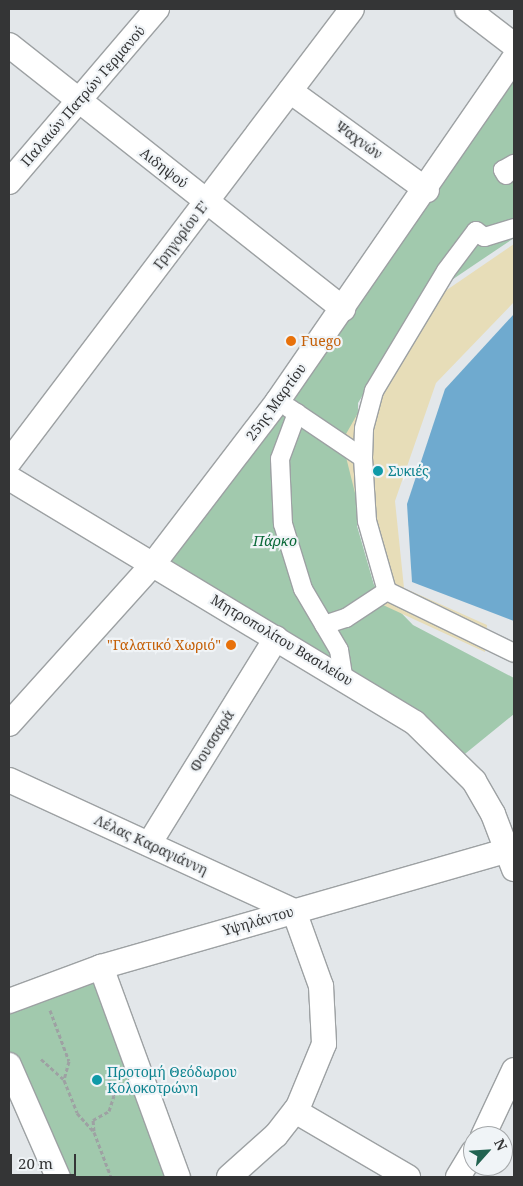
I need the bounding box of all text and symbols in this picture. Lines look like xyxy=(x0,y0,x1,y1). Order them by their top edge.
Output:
street label: Παλαιών Πατρών Γερμανού xyxy=(17,22,149,170)
street label: Ψαχνών xyxy=(332,117,386,163)
street label: Αιδηψού xyxy=(137,144,191,192)
street label: Γρηγορίου Ε' xyxy=(150,198,212,272)
place label: Fuego xyxy=(301,333,341,349)
marker: Fuego xyxy=(285,335,297,347)
street label: 25ης Μαρτίου xyxy=(242,360,310,444)
place label: Συκιές xyxy=(388,463,429,479)
marker: Συκιές xyxy=(372,465,384,477)
park label: Πάρκο xyxy=(253,533,297,549)
street label: Μητροπολίτου Βασιλείου xyxy=(208,591,356,689)
place label: "Γαλατικό Χωριό" xyxy=(107,637,221,653)
marker: "Γαλατικό Χωριό" xyxy=(225,639,237,651)
street label: Φουσσαρά xyxy=(186,707,238,775)
street label: Λέλας Καραγιάννη xyxy=(92,811,210,879)
street label: Υψηλάντου xyxy=(221,903,295,939)
place label: Προτομή Θεόδωρου Κολοκοτρώνη xyxy=(107,1064,237,1096)
marker: Προτομή Θεόδωρου Κολοκοτρώνη xyxy=(91,1074,103,1086)
north arrow xyxy=(463,1126,513,1176)
text: N xyxy=(490,1136,512,1154)
scale bar xyxy=(12,1144,79,1176)
text: 20 m xyxy=(18,1153,53,1173)

